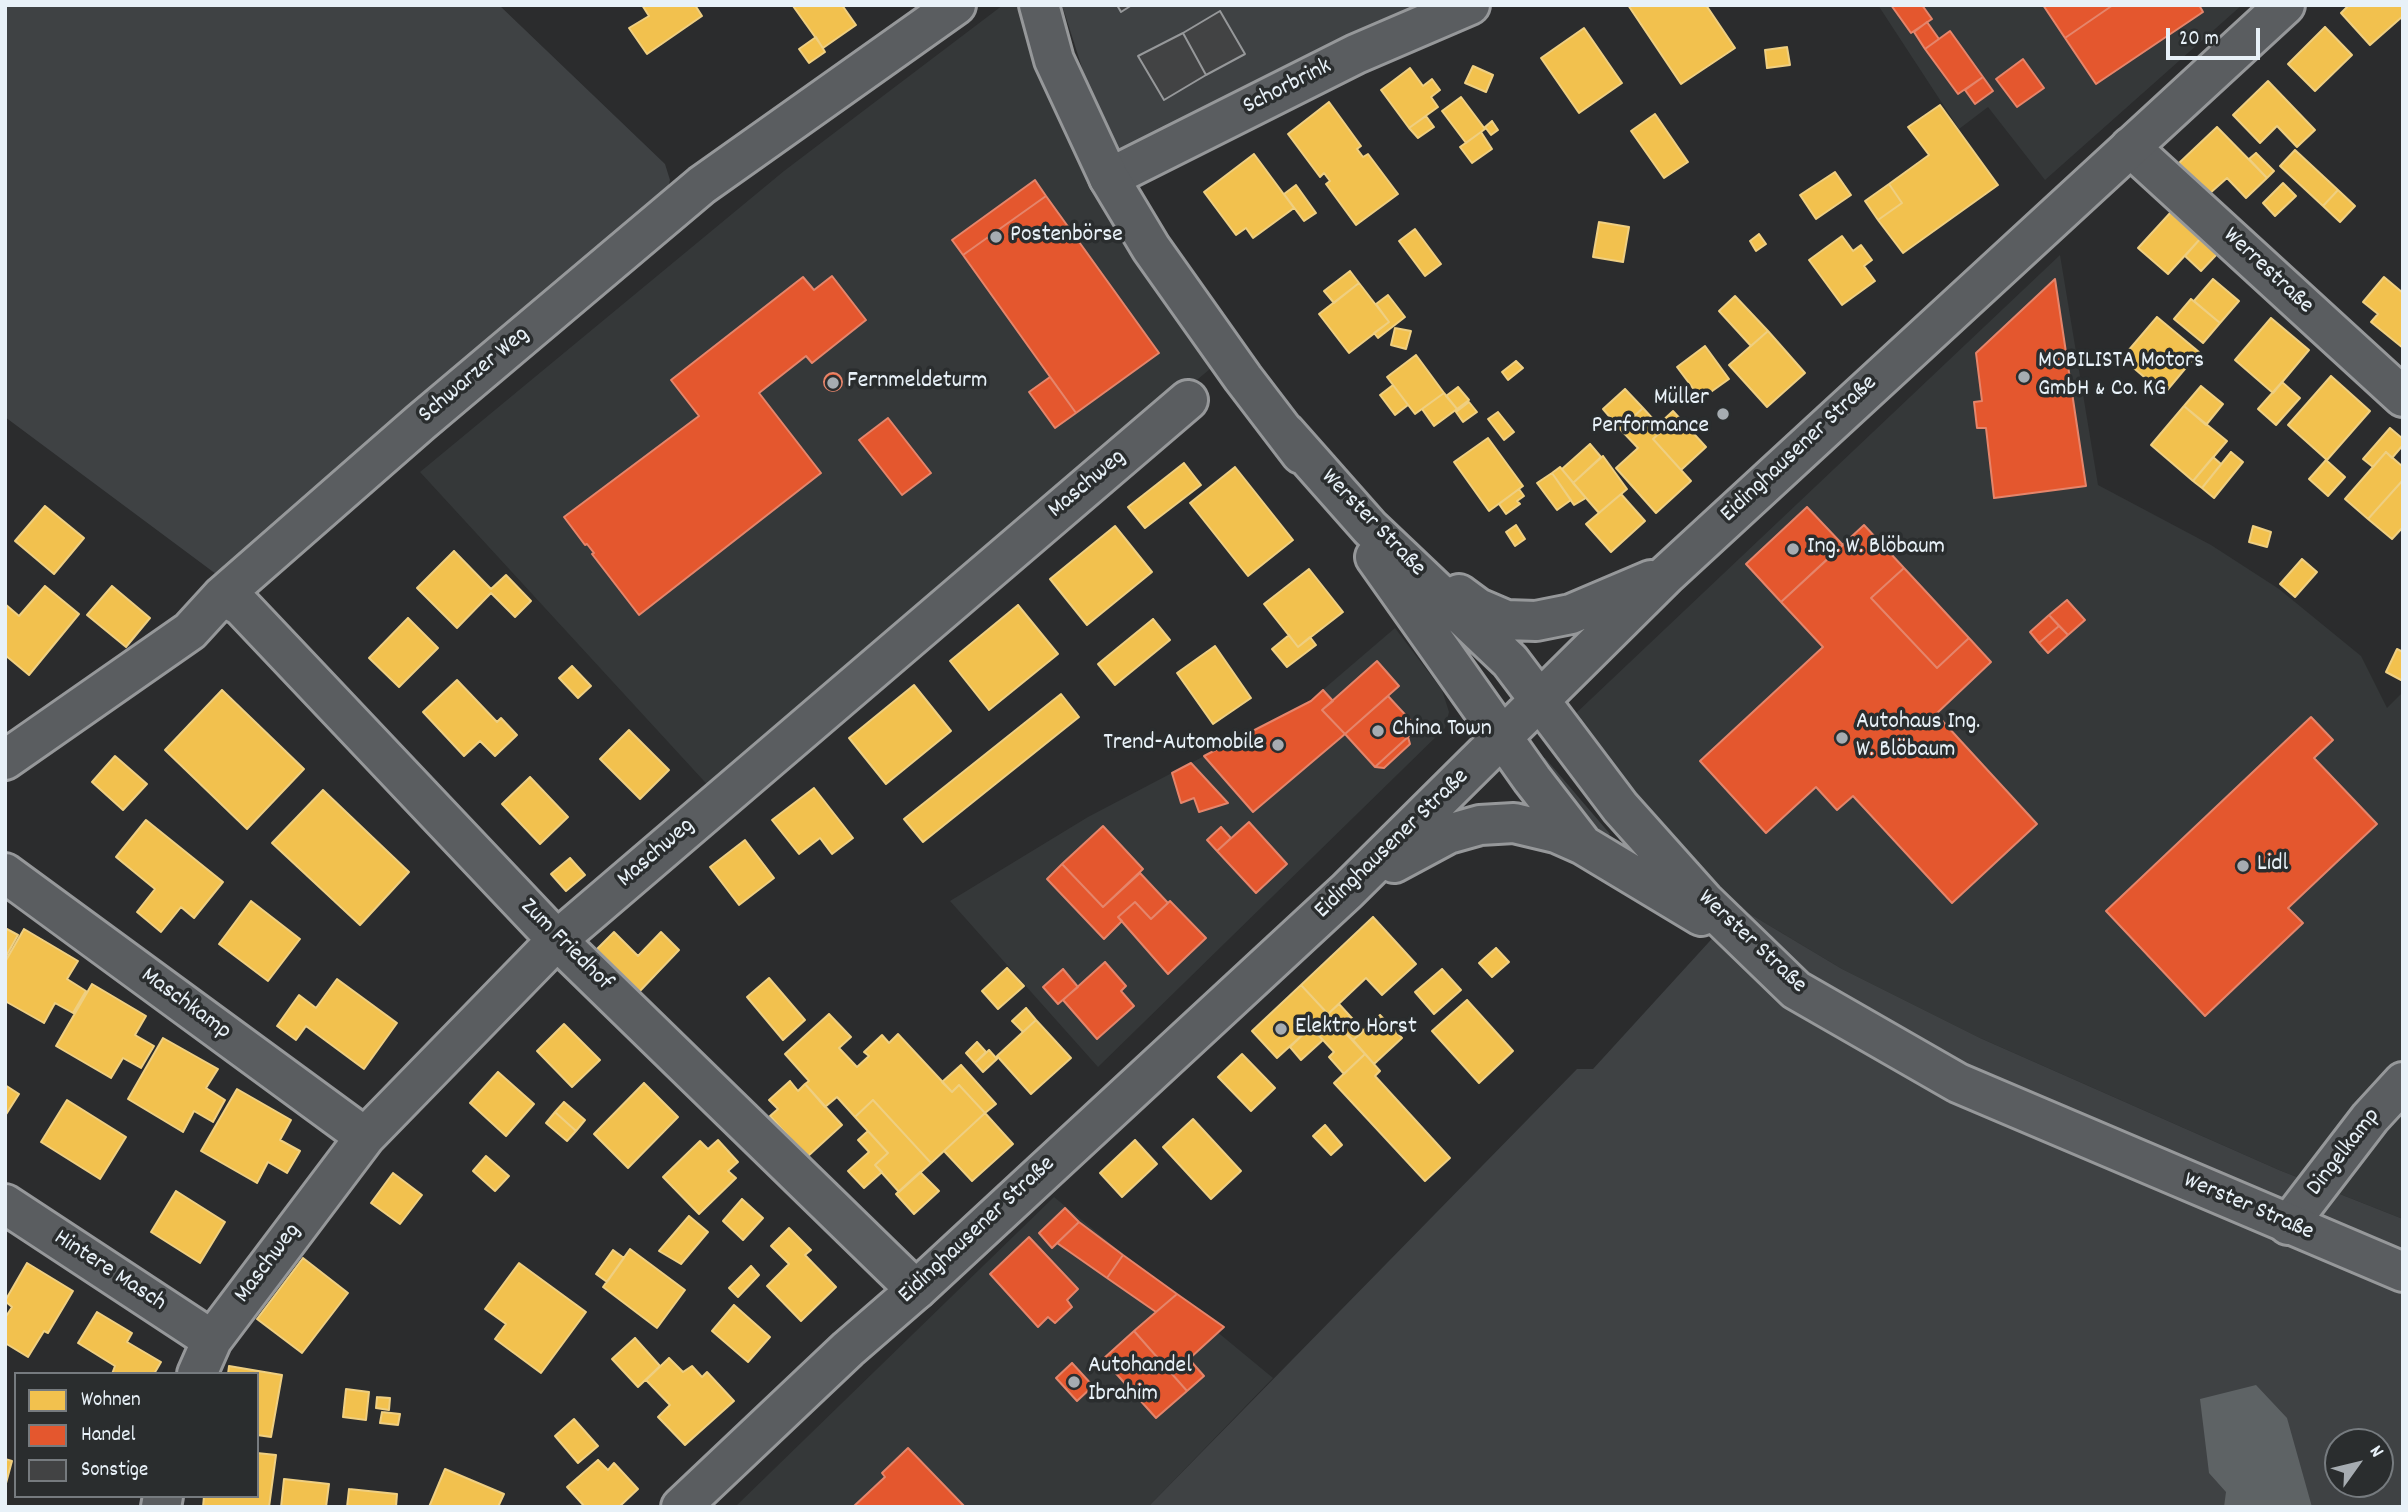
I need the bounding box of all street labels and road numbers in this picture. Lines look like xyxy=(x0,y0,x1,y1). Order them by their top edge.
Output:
street label: Schorbrink xyxy=(1239,54,1337,122)
street label: Werrestraße xyxy=(2216,223,2318,321)
street label: Schwarzer Weg xyxy=(414,321,536,431)
street label: Eidinghausener Straße xyxy=(1716,370,1884,530)
street label: Maschweg xyxy=(1043,444,1133,526)
street label: Werster Straße xyxy=(1313,464,1431,584)
street label: Eidinghausener Straße xyxy=(1310,764,1476,926)
street label: Maschweg xyxy=(613,813,701,895)
street label: Werster Straße xyxy=(1690,885,1812,1001)
street label: Zum Friedhof xyxy=(513,894,617,998)
street label: Maschkamp xyxy=(134,963,236,1047)
street label: Dingelkamp xyxy=(2302,1103,2388,1203)
street label: Eidinghausener Straße xyxy=(894,1151,1062,1311)
street label: Werster Straße xyxy=(2179,1168,2317,1248)
street label: Maschweg xyxy=(230,1218,308,1310)
street label: Hintere Masch xyxy=(47,1225,171,1319)

